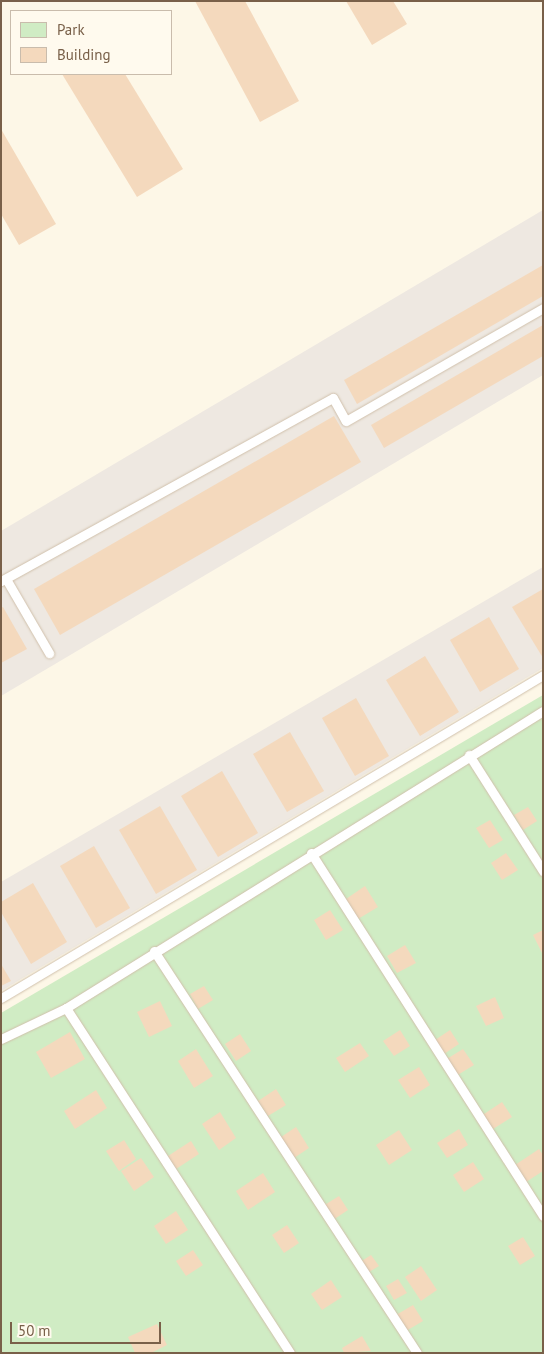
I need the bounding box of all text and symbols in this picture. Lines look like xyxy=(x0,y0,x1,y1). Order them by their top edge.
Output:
legend xyxy=(10,10,172,75)
text: Park xyxy=(57,20,85,39)
text: Building xyxy=(57,45,111,64)
scale bar xyxy=(12,1312,164,1344)
text: 50 m xyxy=(18,1321,51,1340)

